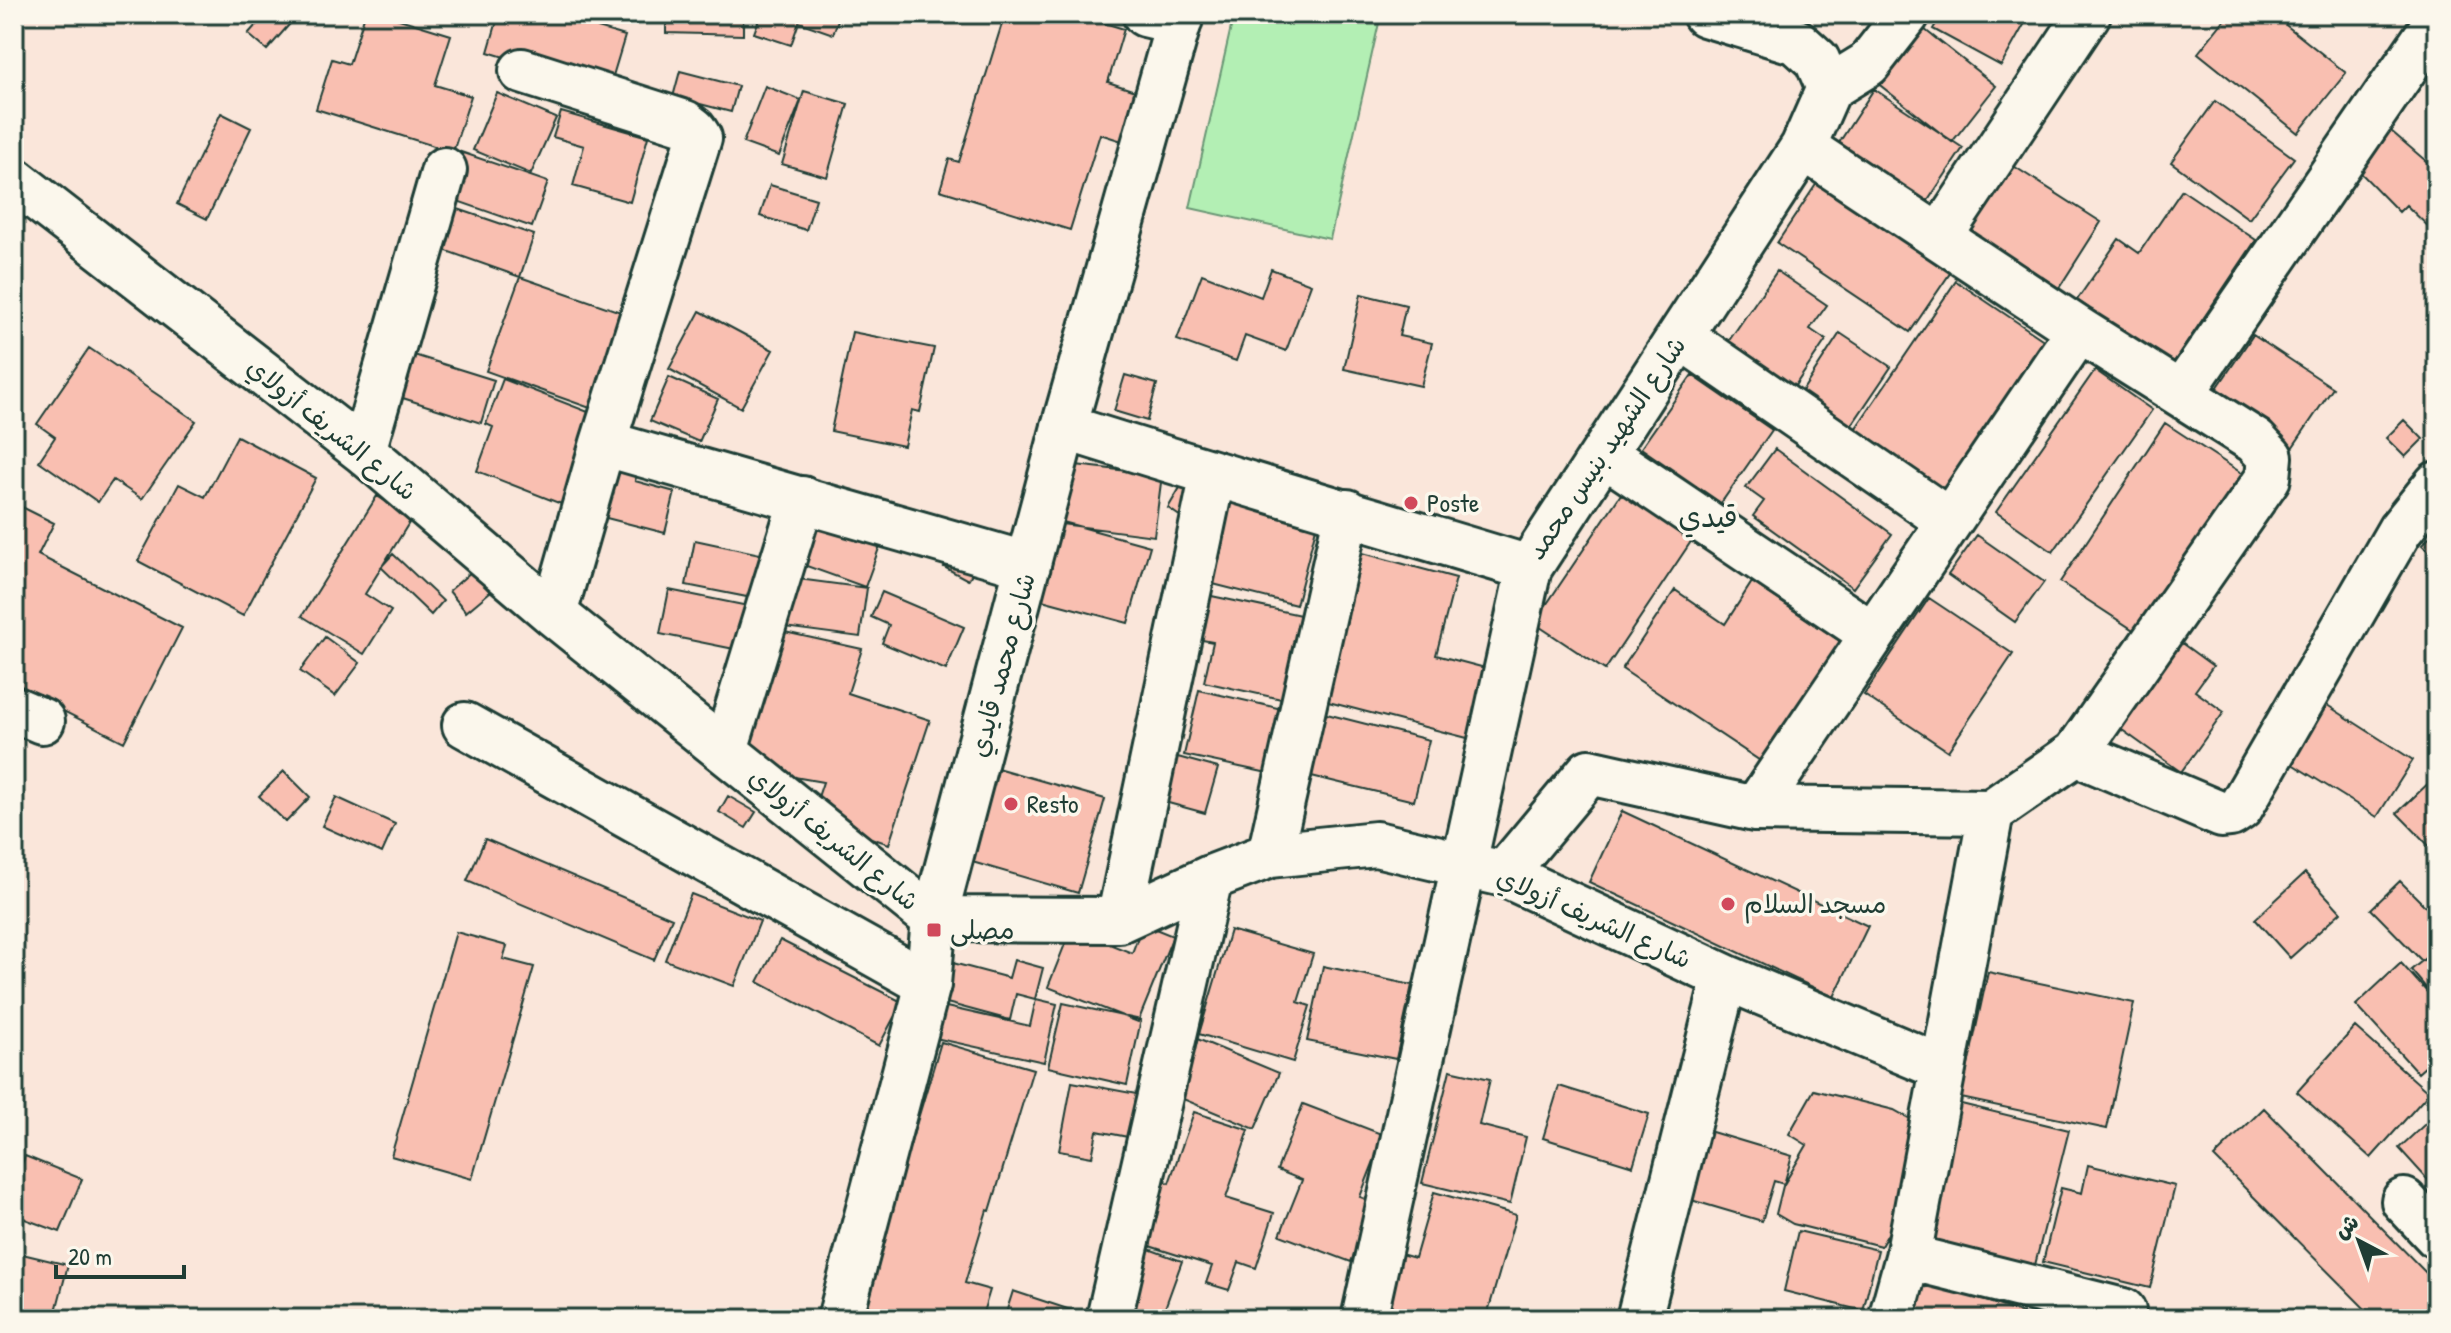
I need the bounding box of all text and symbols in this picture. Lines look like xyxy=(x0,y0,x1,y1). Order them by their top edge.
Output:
street label: شارع الشهيد بنيس محمد xyxy=(1518,329,1694,567)
street label: شارع الشريف أزولاي xyxy=(239,349,425,510)
place label: Poste xyxy=(1427,485,1479,520)
marker: Poste xyxy=(1402,494,1420,512)
district label: قيدي xyxy=(1678,496,1738,538)
street label: شارع محمد قايدي xyxy=(960,569,1045,761)
street label: شارع الشريف أزولاي xyxy=(741,759,927,920)
place label: Resto xyxy=(1027,786,1079,821)
marker: Resto xyxy=(1002,795,1020,813)
street label: شارع الشريف أزولاي xyxy=(1491,859,1697,978)
place label: مسجد السلام xyxy=(1744,886,1886,924)
marker: مسجد السلام xyxy=(1719,895,1737,913)
place label: مصلى xyxy=(950,912,1015,947)
marker: مصلى xyxy=(925,921,943,939)
north arrow xyxy=(2319,1201,2399,1281)
text: ش xyxy=(2327,1207,2365,1245)
scale bar xyxy=(56,1229,184,1279)
text: 20 m xyxy=(68,1240,112,1272)

